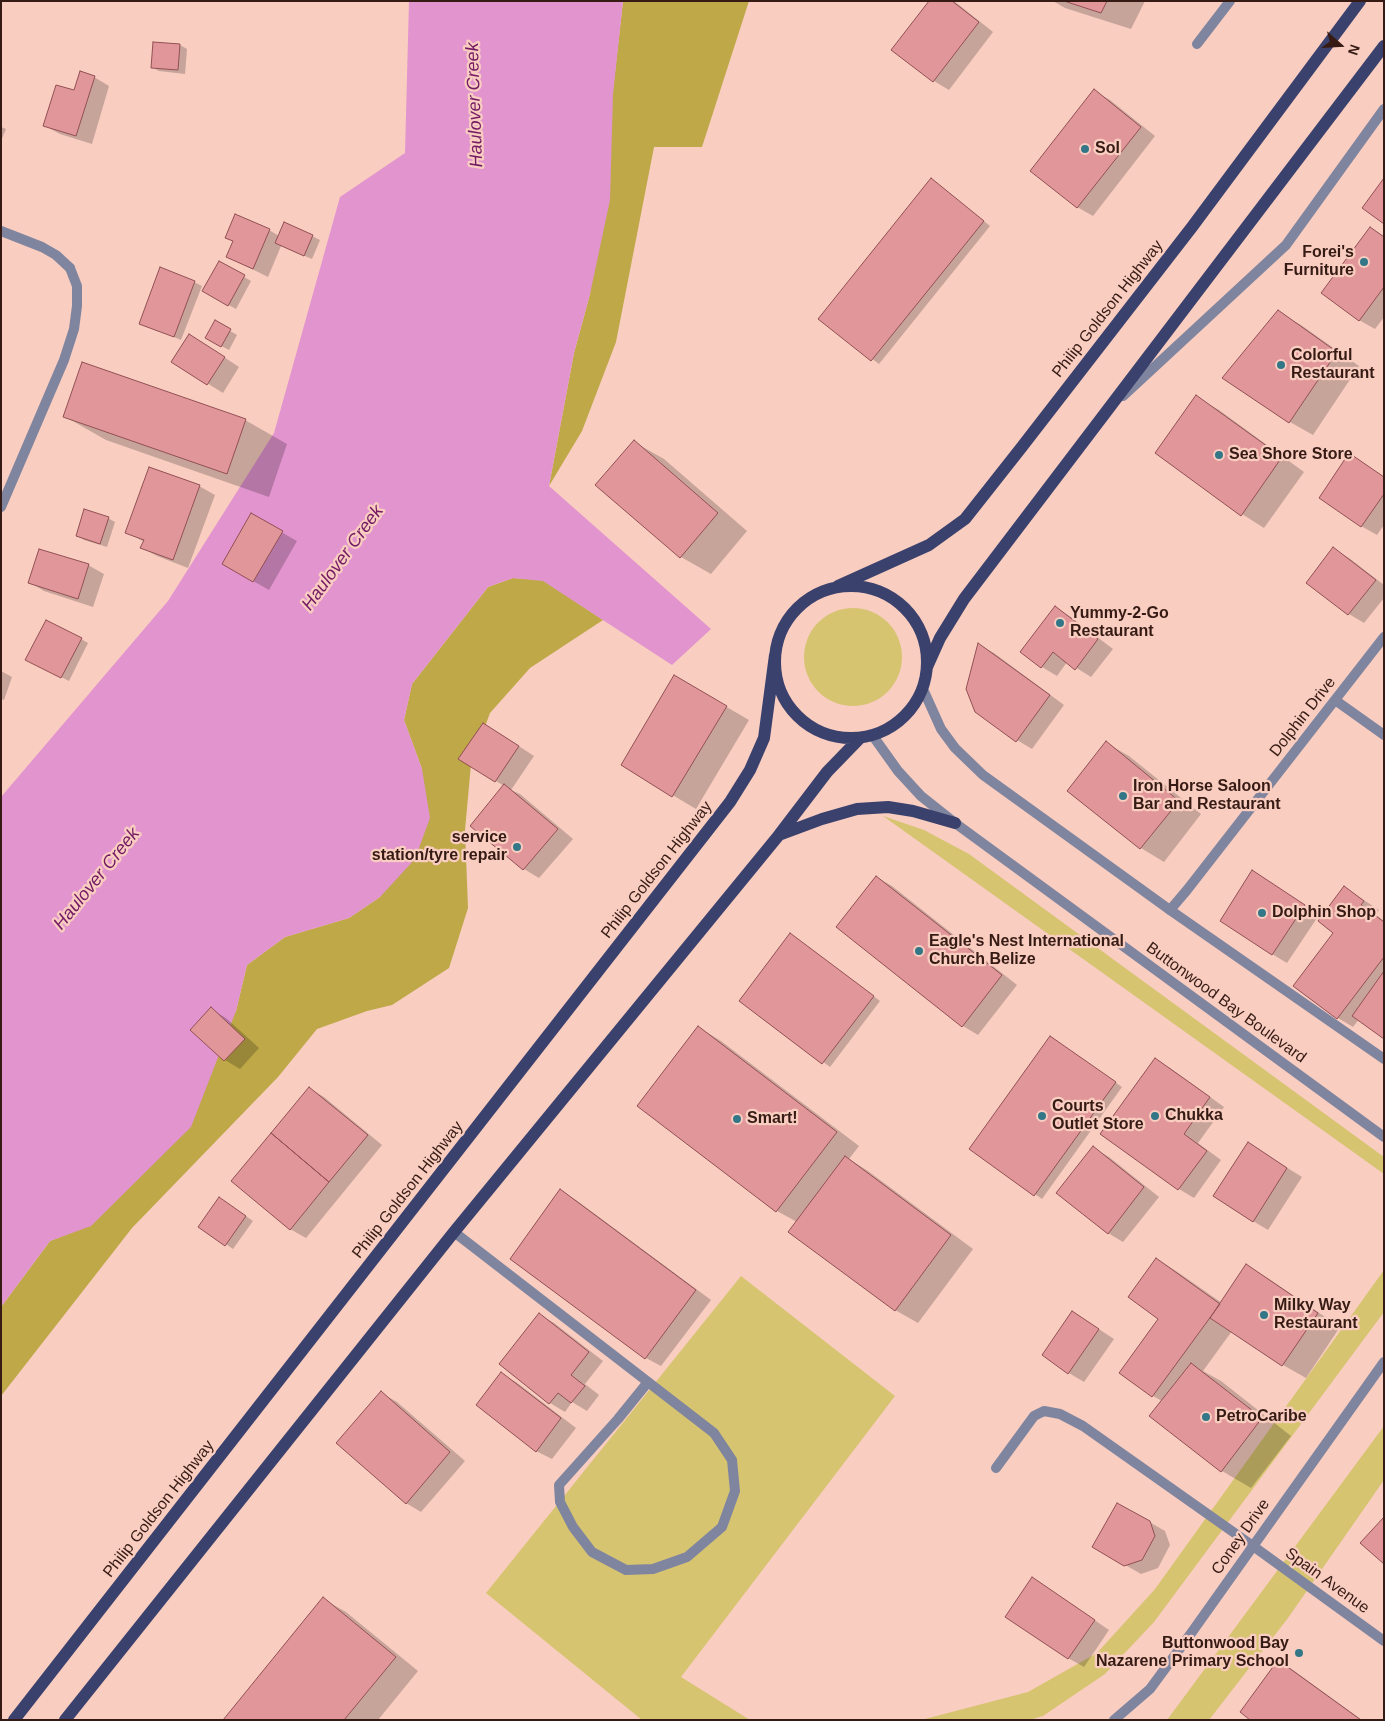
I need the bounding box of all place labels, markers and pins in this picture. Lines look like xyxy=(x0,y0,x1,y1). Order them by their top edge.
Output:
place label: Sol xyxy=(1095,139,1120,159)
marker: Sol xyxy=(1079,143,1091,155)
place label: Forei's Furniture xyxy=(1284,243,1354,281)
marker: Forei's Furniture xyxy=(1358,256,1370,268)
place label: Colorful Restaurant xyxy=(1291,346,1375,384)
marker: Colorful Restaurant xyxy=(1275,359,1287,371)
place label: Sea Shore Store xyxy=(1229,445,1353,465)
marker: Sea Shore Store xyxy=(1213,449,1225,461)
place label: Yummy-2-Go Restaurant xyxy=(1070,604,1169,642)
marker: Yummy-2-Go Restaurant xyxy=(1054,617,1066,629)
place label: Iron Horse Saloon Bar and Restaurant xyxy=(1133,777,1281,815)
marker: Iron Horse Saloon Bar and Restaurant xyxy=(1117,790,1129,802)
place label: service station/tyre repair xyxy=(372,828,507,866)
marker: service station/tyre repair xyxy=(511,841,523,853)
place label: Dolphin Shop xyxy=(1272,903,1376,923)
marker: Dolphin Shop xyxy=(1256,907,1268,919)
place label: Eagle's Nest International Church Belize xyxy=(929,932,1124,970)
marker: Eagle's Nest International Church Belize xyxy=(913,945,925,957)
place label: Courts Outlet Store xyxy=(1052,1097,1144,1135)
place label: Chukka xyxy=(1165,1106,1223,1126)
place label: Smart! xyxy=(747,1109,798,1129)
marker: Courts Outlet Store xyxy=(1036,1110,1048,1122)
marker: Chukka xyxy=(1149,1110,1161,1122)
marker: Smart! xyxy=(731,1113,743,1125)
place label: Milky Way Restaurant xyxy=(1274,1296,1358,1334)
marker: Milky Way Restaurant xyxy=(1258,1309,1270,1321)
place label: PetroCaribe xyxy=(1216,1407,1307,1427)
marker: PetroCaribe xyxy=(1200,1411,1212,1423)
place label: Buttonwood Bay Nazarene Primary School xyxy=(1096,1634,1289,1672)
marker: Buttonwood Bay Nazarene Primary School xyxy=(1293,1647,1305,1659)

